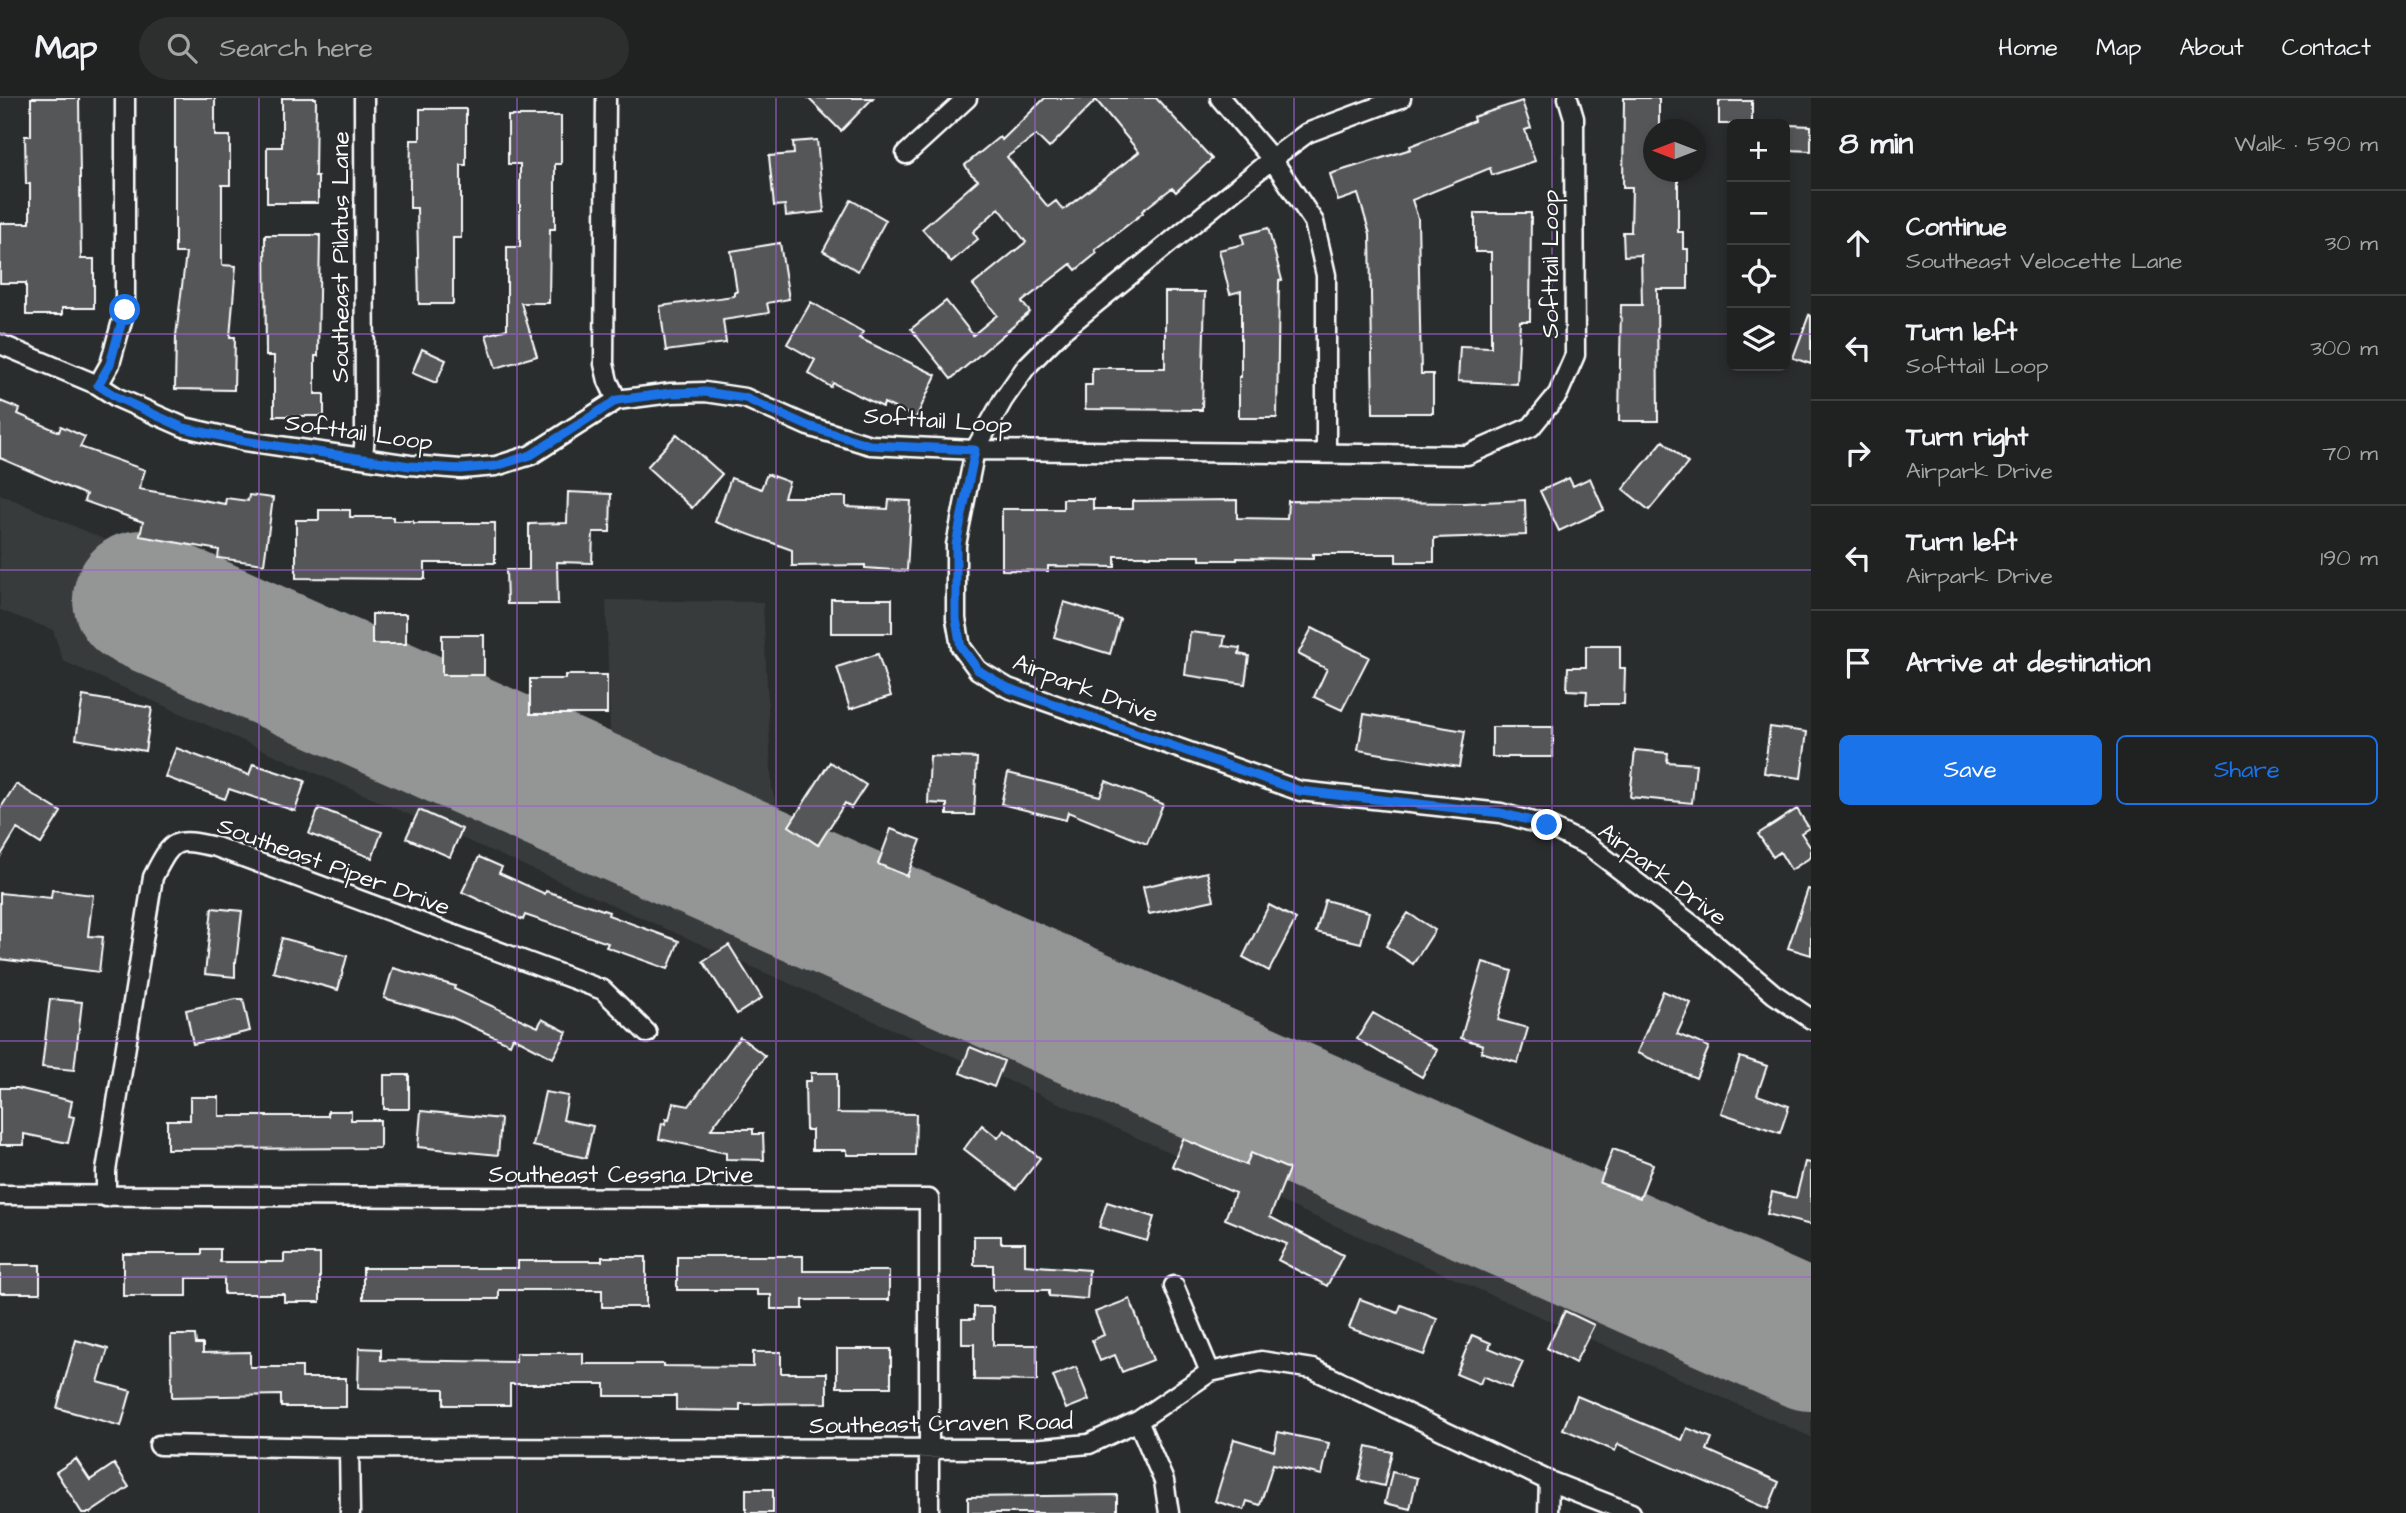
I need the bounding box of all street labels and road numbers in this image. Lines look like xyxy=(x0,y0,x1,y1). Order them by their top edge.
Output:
street label: Southeast Pilatus Lane xyxy=(324,131,358,383)
street label: Softtail Loop xyxy=(1534,190,1568,338)
street label: Softtail Loop xyxy=(863,399,1013,443)
street label: Softtail Loop xyxy=(283,406,435,460)
street label: Airpark Drive xyxy=(1008,646,1163,732)
street label: Southeast Piper Drive xyxy=(213,809,455,925)
street label: Airpark Drive xyxy=(1591,815,1734,935)
street label: Southeast Cessna Drive xyxy=(488,1158,754,1192)
street label: Southeast Craven Road xyxy=(809,1405,1073,1443)

